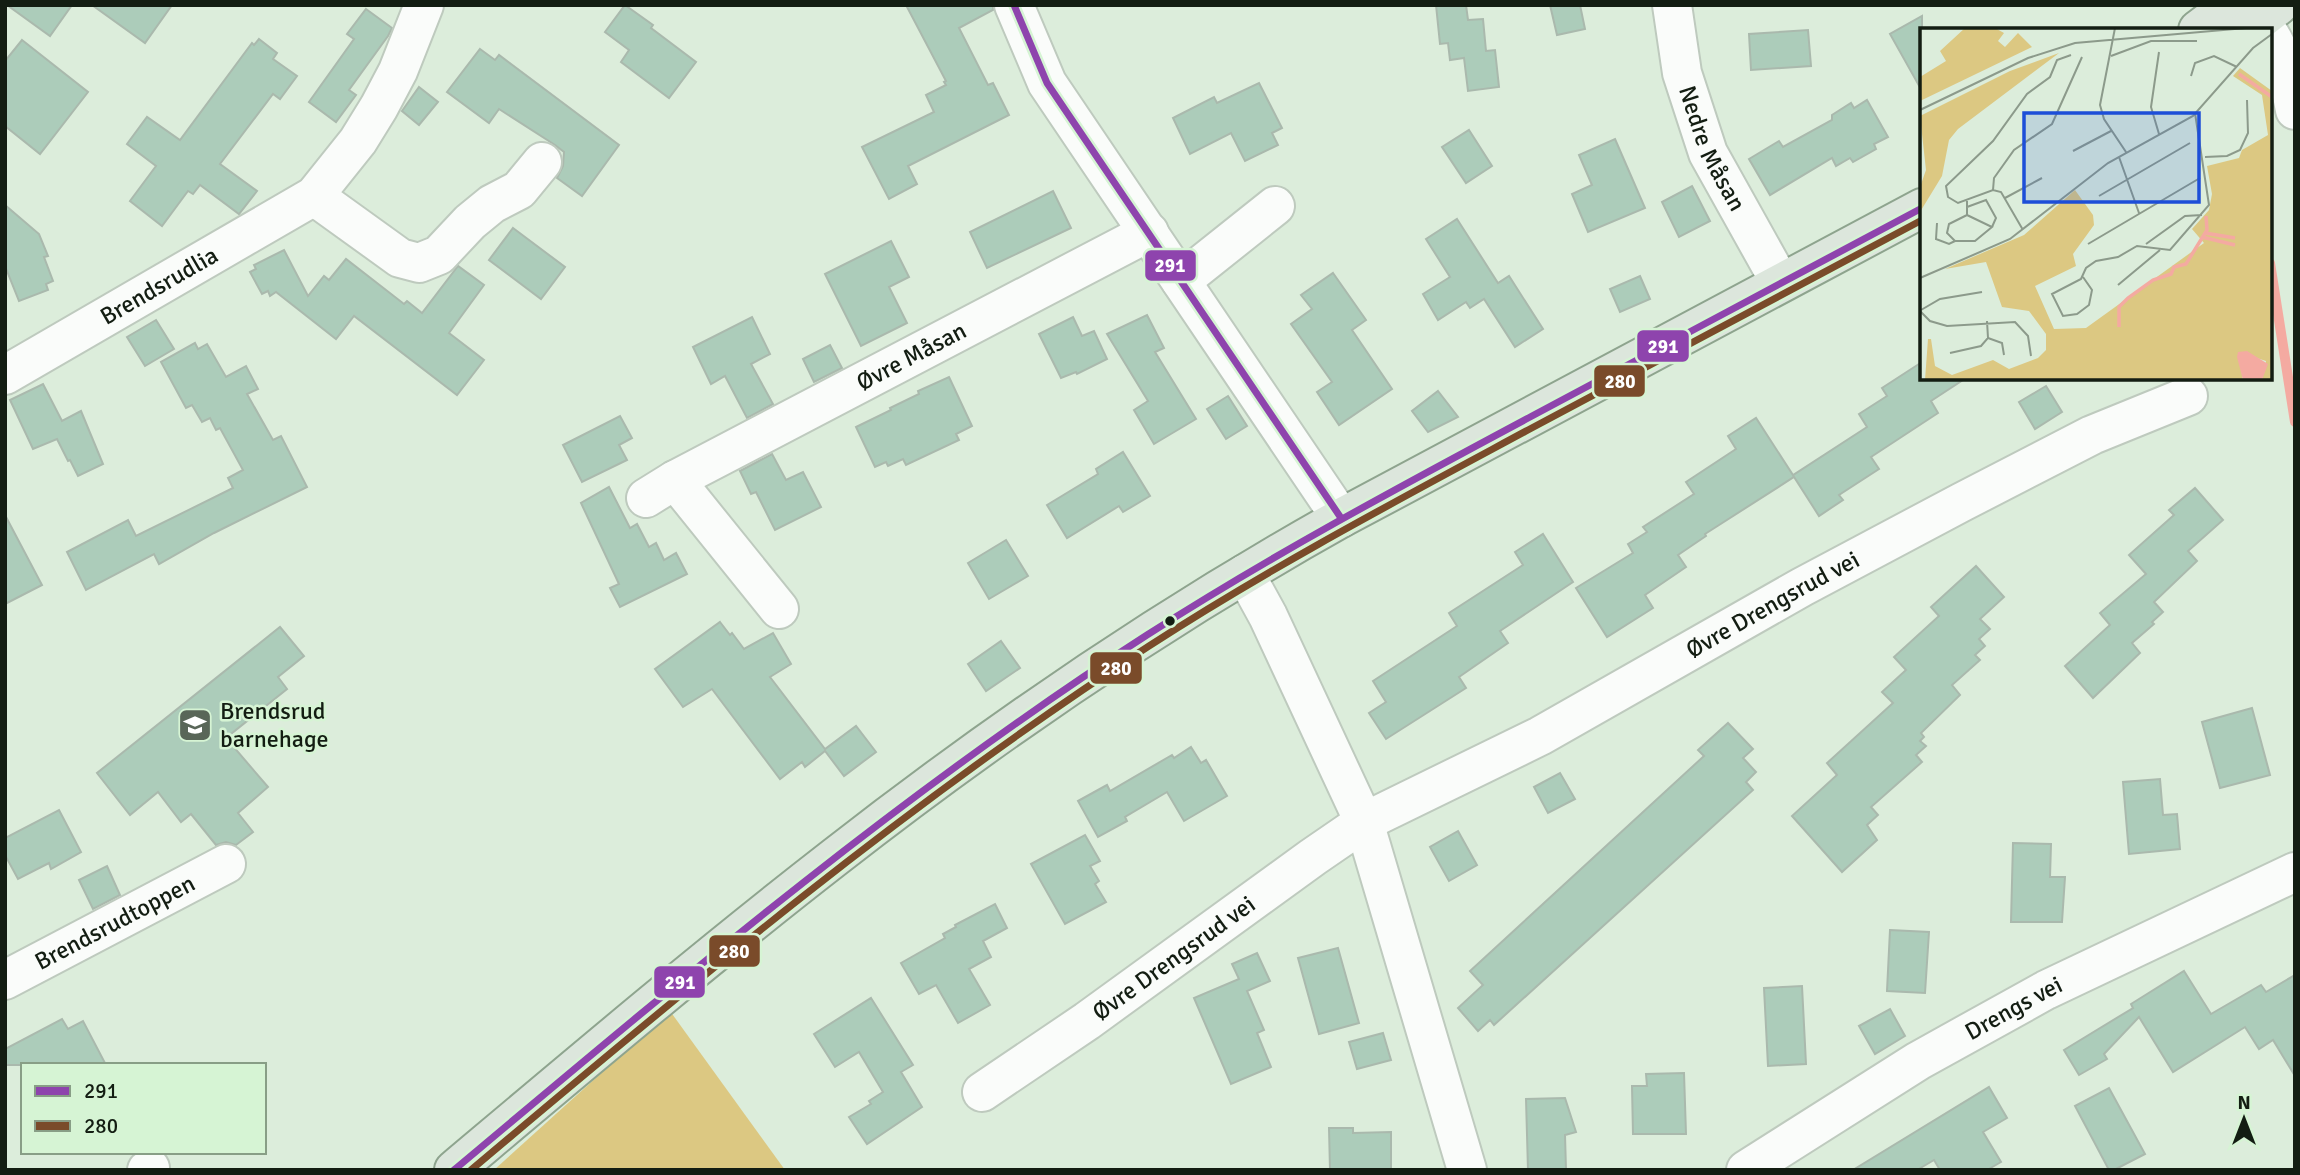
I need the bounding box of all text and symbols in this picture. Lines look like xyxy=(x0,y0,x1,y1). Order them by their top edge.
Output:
inset map xyxy=(1920,28,2272,380)
street label: Nedre Måsan xyxy=(1672,82,1752,216)
street label: Brendsrudlia xyxy=(95,240,223,332)
line badge: 291 xyxy=(1144,249,1197,282)
text: 291 xyxy=(1155,254,1185,278)
street label: Øvre Måsan xyxy=(851,315,971,397)
line badge: 291 xyxy=(1636,329,1690,363)
text: 291 xyxy=(1648,335,1678,359)
line badge: 280 xyxy=(1593,364,1646,398)
text: 280 xyxy=(1605,370,1635,394)
street label: Øvre Drengsrud vei xyxy=(1681,544,1864,665)
unlabelled marker xyxy=(1163,614,1177,628)
line badge: 280 xyxy=(1089,651,1143,685)
text: 280 xyxy=(1101,657,1131,681)
place label: Brendsrud barnehage xyxy=(220,696,329,754)
school or university icon: Brendsrud barnehage xyxy=(176,706,214,744)
street label: Brendsrudtoppen xyxy=(30,868,200,977)
street label: Øvre Drengsrud vei xyxy=(1087,889,1261,1027)
line badge: 280 xyxy=(708,934,761,968)
text: 280 xyxy=(719,940,749,964)
line badge: 291 xyxy=(653,965,706,999)
street label: Drengs vei xyxy=(1960,969,2067,1047)
text: 291 xyxy=(665,971,695,995)
legend xyxy=(21,1063,266,1154)
text: 291 xyxy=(84,1078,118,1104)
north arrow xyxy=(2209,1084,2279,1154)
text: N xyxy=(2237,1091,2251,1115)
text: 280 xyxy=(84,1113,118,1139)

